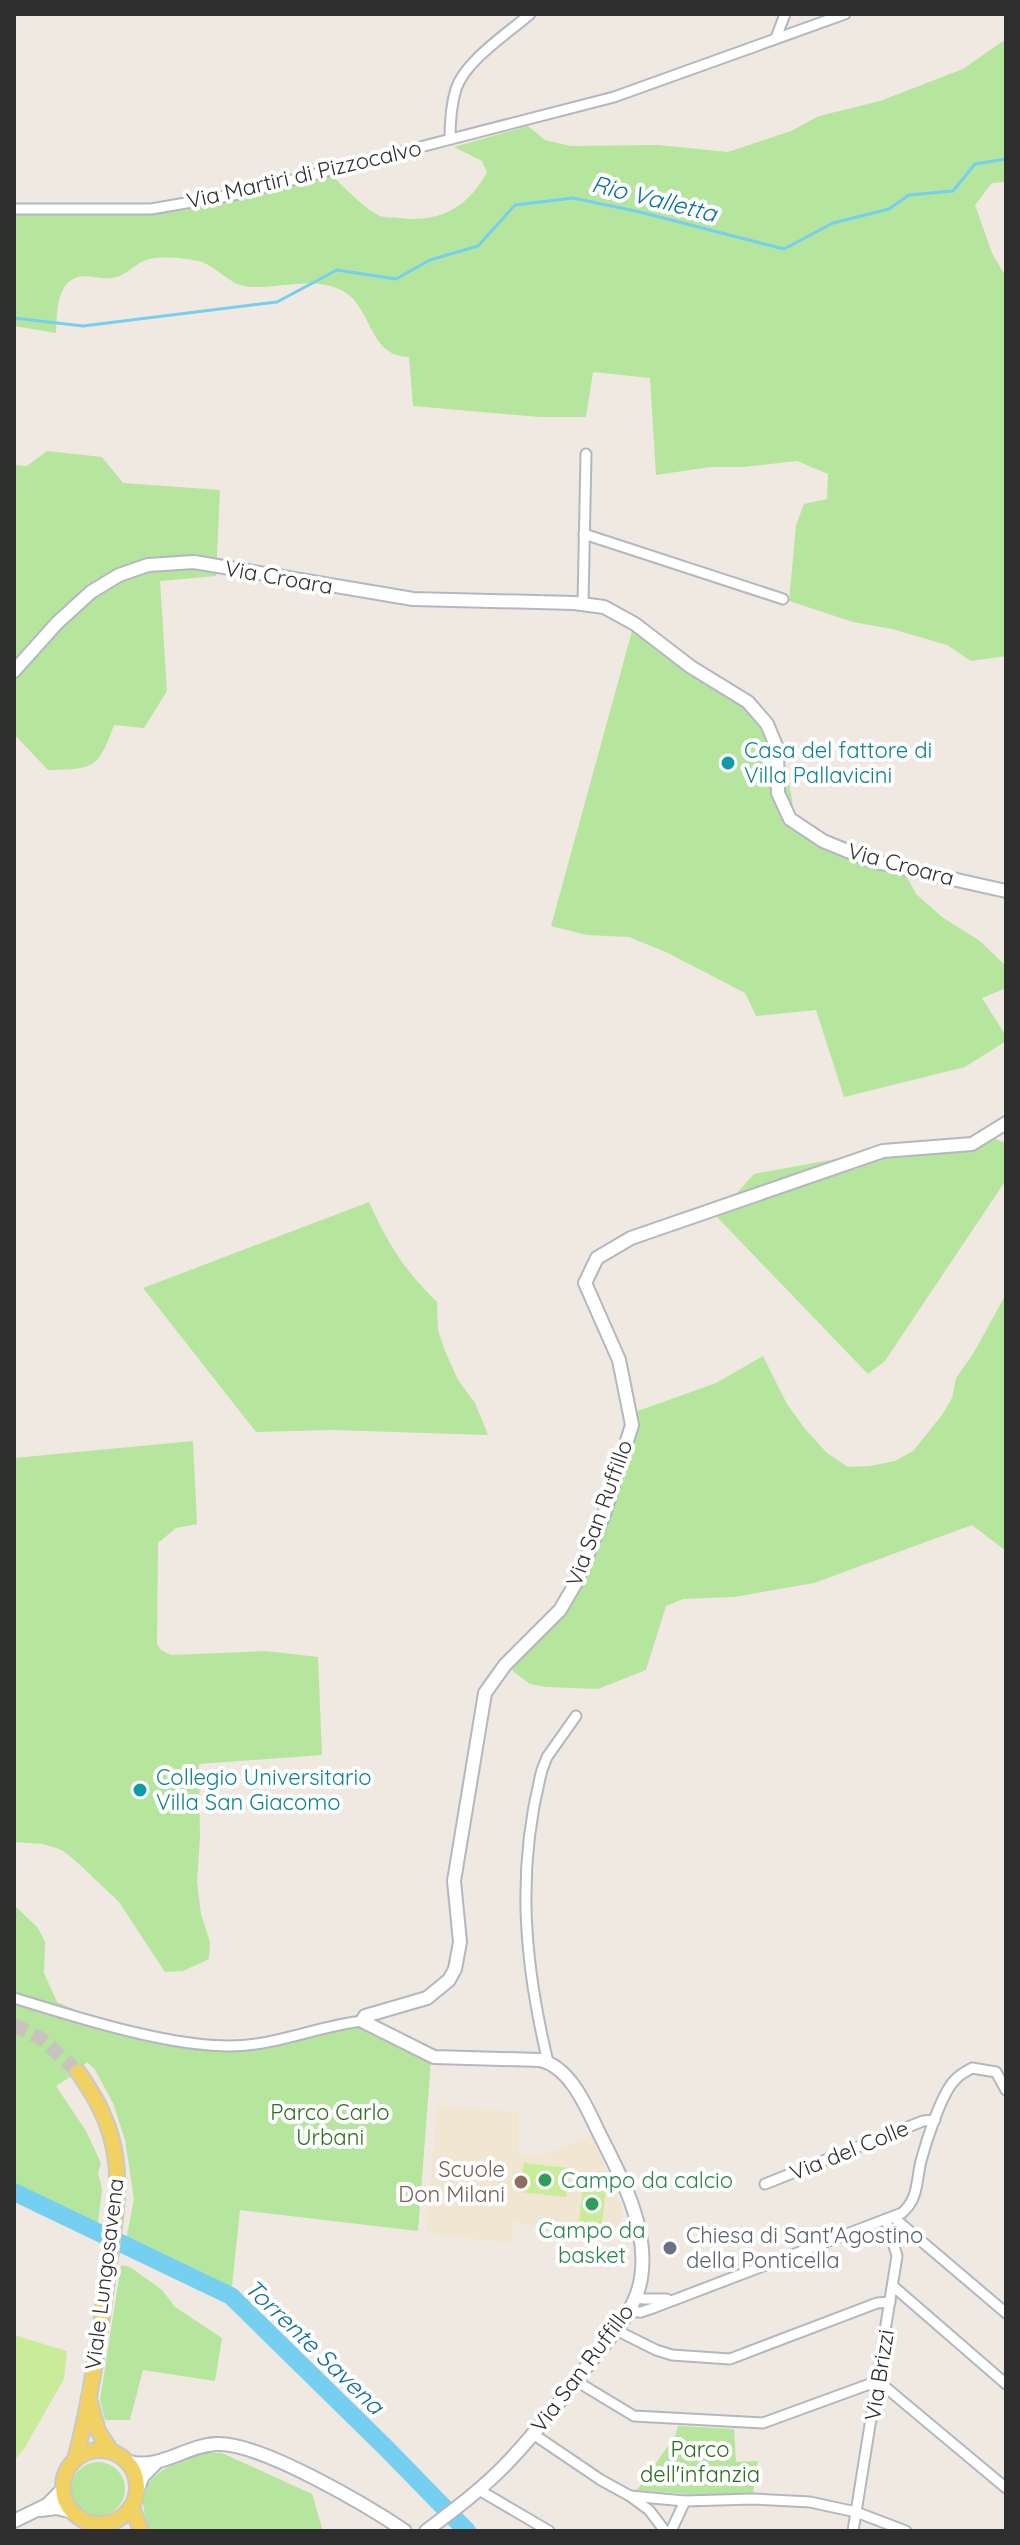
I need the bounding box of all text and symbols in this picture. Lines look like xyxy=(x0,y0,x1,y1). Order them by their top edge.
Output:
street label: Via Martiri di Pizzocalvo xyxy=(184,133,424,215)
water label: Rio Valletta xyxy=(589,168,721,228)
street label: Via Croara xyxy=(223,554,335,600)
place label: Casa del fattore di Villa Pallavicini xyxy=(744,736,932,789)
marker: Casa del fattore di Villa Pallavicini xyxy=(719,754,737,772)
street label: Via Croara xyxy=(845,836,957,892)
street label: Via San Ruffillo xyxy=(560,1436,638,1590)
place label: Collegio Universitario Villa San Giacomo xyxy=(156,1763,371,1816)
marker: Collegio Universitario Villa San Giacomo xyxy=(131,1781,149,1799)
park label: Parco Carlo Urbani xyxy=(270,2098,390,2151)
street label: Via del Colle xyxy=(786,2114,912,2186)
place label: Scuole Don Milani xyxy=(398,2155,505,2208)
place label: Campo da calcio xyxy=(561,2166,733,2194)
marker: Campo da calcio xyxy=(536,2171,554,2189)
marker: Scuole Don Milani xyxy=(512,2173,530,2191)
street label: Viale Lungosavena xyxy=(78,2176,130,2372)
marker: Campo da basket xyxy=(583,2195,601,2213)
place label: Campo da basket xyxy=(538,2216,646,2269)
place label: Chiesa di Sant'Agostino della Ponticella xyxy=(686,2221,923,2274)
marker: Chiesa di Sant'Agostino della Ponticella xyxy=(661,2239,679,2257)
water label: Torrente Savena xyxy=(239,2272,392,2421)
street label: Via San Ruffillo xyxy=(525,2298,639,2438)
street label: Via Brizzi xyxy=(858,2327,900,2423)
park label: Parco dell'infanzia xyxy=(640,2435,760,2488)

